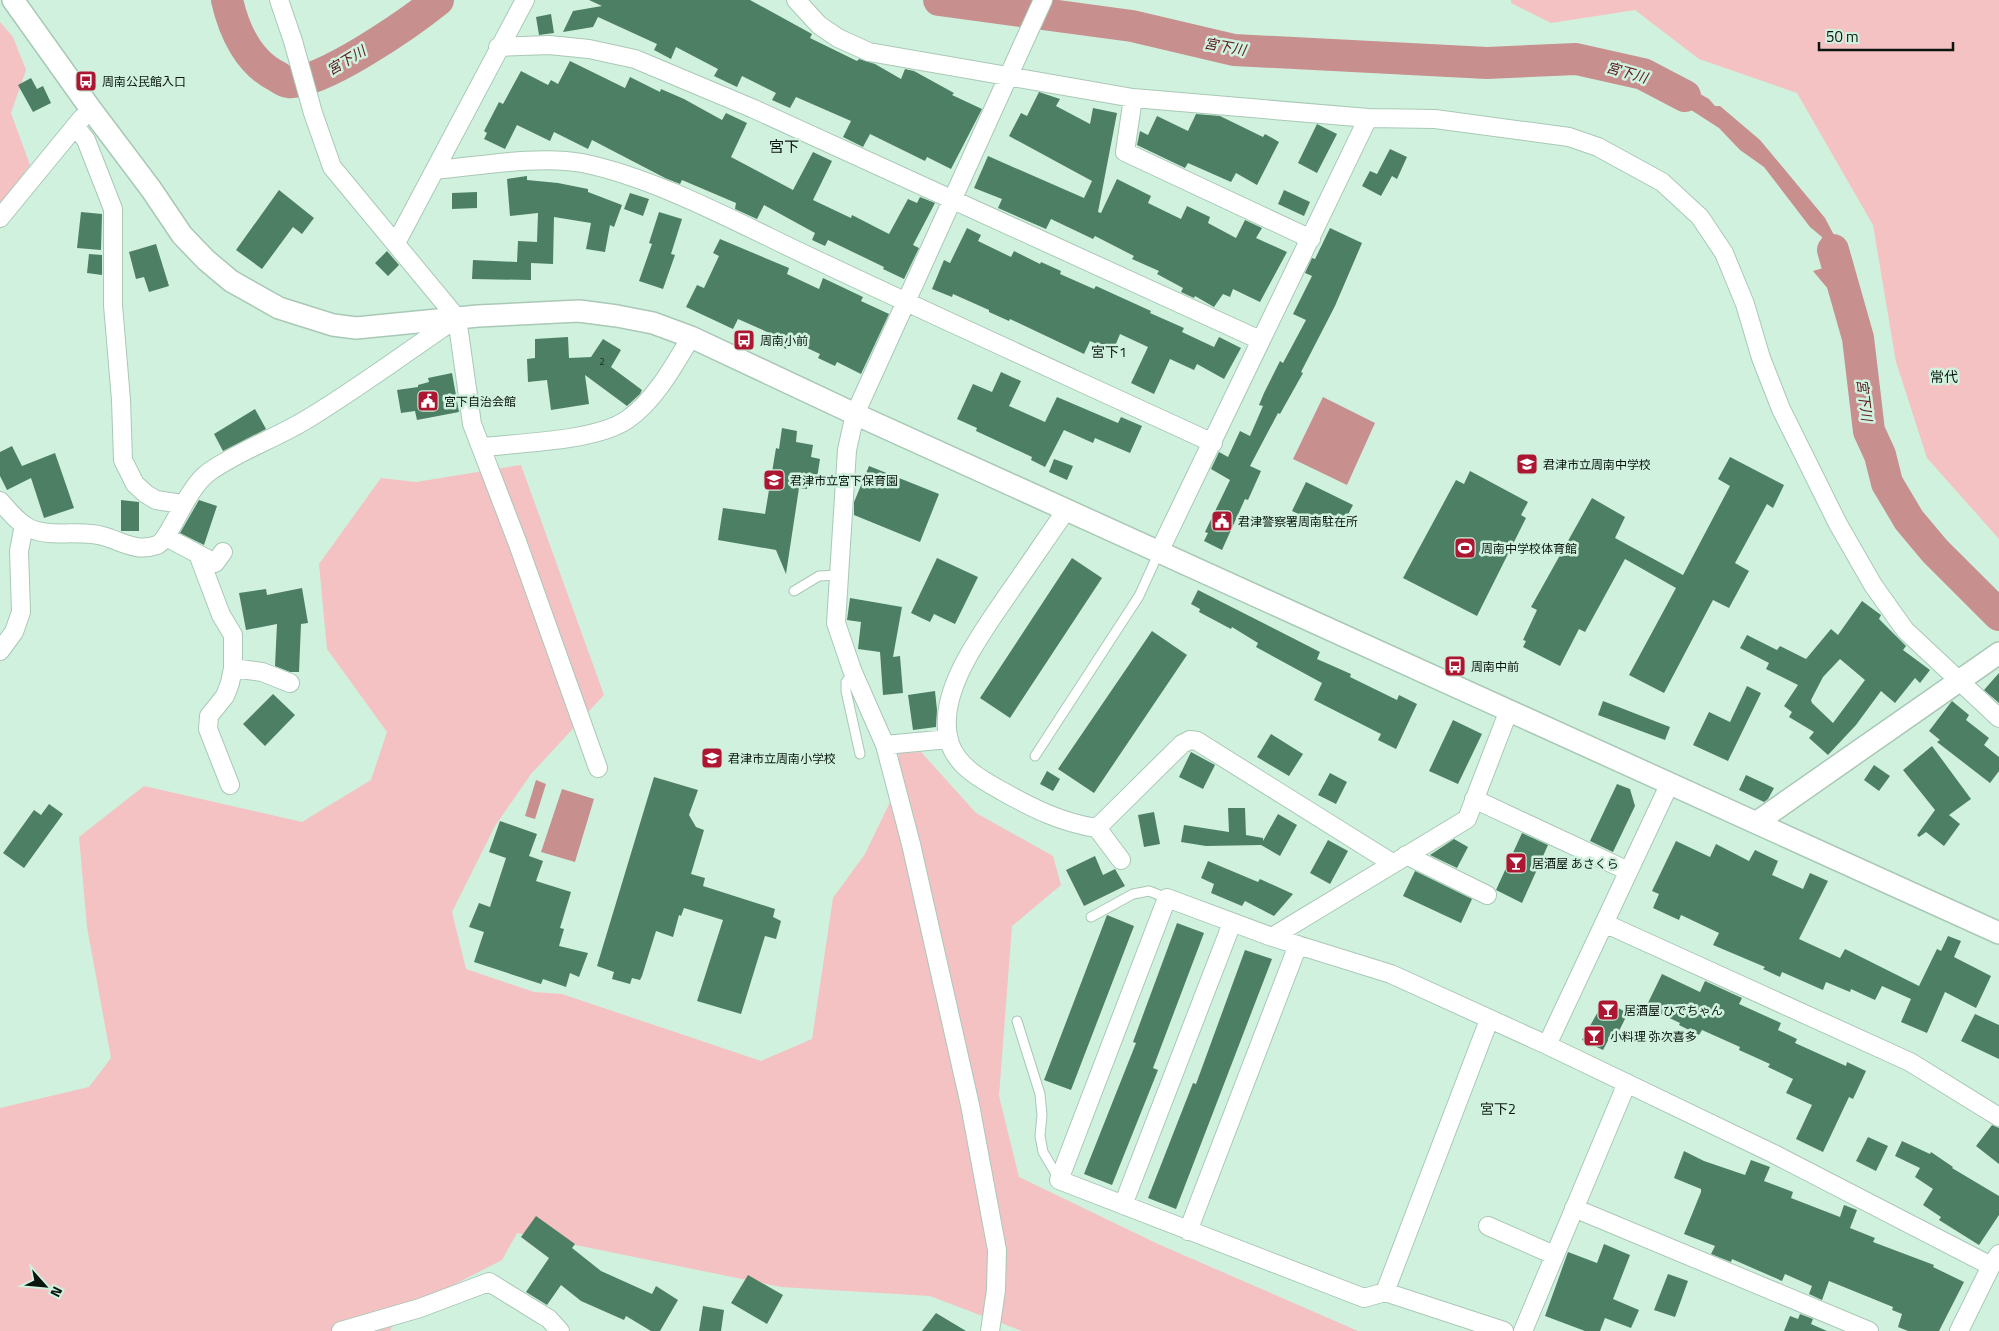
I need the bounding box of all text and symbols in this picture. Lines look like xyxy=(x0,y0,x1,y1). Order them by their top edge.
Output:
scale bar xyxy=(1819,20,1953,52)
text: 50 m xyxy=(1826,25,1859,48)
water label: 宮下川 xyxy=(1202,32,1249,60)
water label: 宮下川 xyxy=(323,39,371,80)
water label: 宮下川 xyxy=(1604,56,1652,88)
bus stop icon: 周南公民館入口 xyxy=(74,69,98,93)
place label: 周南公民館入口 xyxy=(102,72,186,91)
district label: 宮下 xyxy=(769,135,799,158)
bus stop icon: 周南小前 xyxy=(732,328,756,352)
place label: 周南小前 xyxy=(760,331,808,350)
district label: 宮下1 xyxy=(1091,341,1127,362)
house number: 2 xyxy=(599,354,605,369)
district label: 常代 xyxy=(1930,366,1958,387)
water label: 宮下川 xyxy=(1852,378,1878,424)
public building icon: 宮下自治会館 xyxy=(416,389,440,413)
place label: 宮下自治会館 xyxy=(444,392,516,411)
school or university icon: 君津市立周南中学校 xyxy=(1515,452,1539,476)
place label: 君津市立周南中学校 xyxy=(1543,455,1651,474)
school or university icon: 君津市立宮下保育園 xyxy=(762,468,786,492)
place label: 君津市立宮下保育園 xyxy=(790,471,898,490)
public building icon: 君津警察署周南駐在所 xyxy=(1210,509,1234,533)
place label: 君津警察署周南駐在所 xyxy=(1238,512,1358,531)
sports icon: 周南中学校体育館 xyxy=(1453,536,1477,560)
place label: 周南中学校体育館 xyxy=(1481,539,1577,558)
bus stop icon: 周南中前 xyxy=(1443,654,1467,678)
place label: 周南中前 xyxy=(1471,657,1519,676)
school or university icon: 君津市立周南小学校 xyxy=(700,746,724,770)
place label: 君津市立周南小学校 xyxy=(728,749,836,768)
bar icon: 居酒屋 あさくら xyxy=(1504,851,1528,875)
place label: 居酒屋 あさくら xyxy=(1532,854,1619,873)
bar icon: 居酒屋 ひでちゃん xyxy=(1596,998,1620,1022)
place label: 居酒屋 ひでちゃん xyxy=(1624,1001,1723,1020)
bar icon: 小料理 弥次喜多 xyxy=(1582,1024,1606,1048)
place label: 小料理 弥次喜多 xyxy=(1610,1027,1697,1046)
district label: 宮下2 xyxy=(1480,1098,1516,1119)
north arrow xyxy=(20,1261,70,1311)
text: N xyxy=(45,1283,69,1301)

